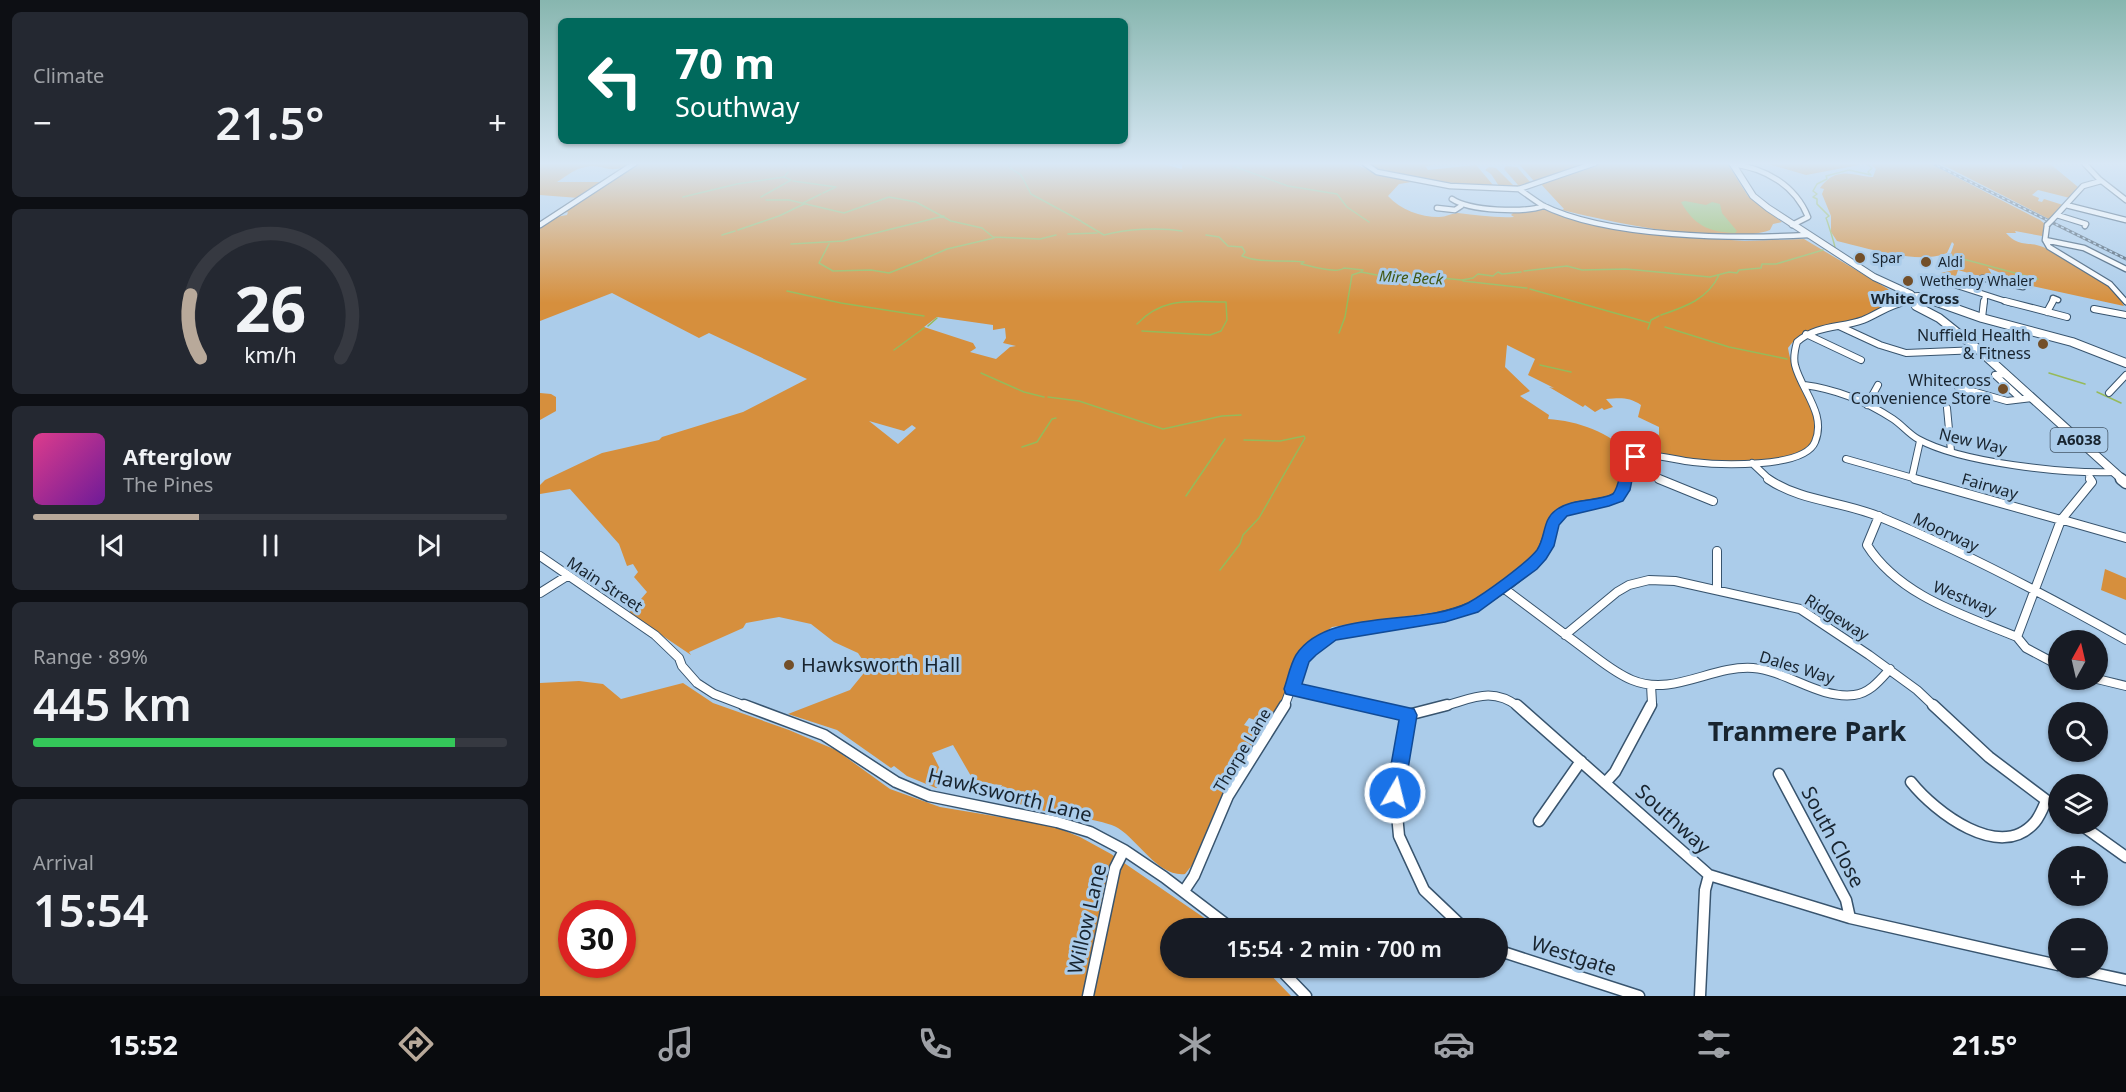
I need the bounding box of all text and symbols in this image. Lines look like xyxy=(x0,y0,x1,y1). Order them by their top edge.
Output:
text: 70 m xyxy=(675,34,775,91)
icon: left xyxy=(576,42,654,120)
text: Climate xyxy=(33,62,104,89)
text: Southway xyxy=(675,88,799,125)
text: 21.5° xyxy=(216,92,324,153)
text: − xyxy=(33,100,52,145)
text: + xyxy=(488,100,507,145)
place label: Spar xyxy=(1872,248,1902,267)
marker: Spar xyxy=(1853,251,1867,265)
place label: Aldi xyxy=(1938,252,1963,271)
marker: Aldi xyxy=(1919,255,1933,269)
text: 26 xyxy=(234,265,306,350)
water label: Mire Beck xyxy=(1378,265,1444,289)
place label: Wetherby Whaler xyxy=(1920,271,2034,290)
marker: Wetherby Whaler xyxy=(1901,274,1915,288)
district label: White Cross xyxy=(1871,288,1959,308)
place label: Nuffield Health & Fitness xyxy=(1917,324,2031,364)
marker: Nuffield Health & Fitness xyxy=(2036,337,2050,351)
text: km/h xyxy=(244,341,296,370)
place label: Whitecross Convenience Store xyxy=(1851,369,1991,409)
marker: Whitecross Convenience Store xyxy=(1996,382,2010,396)
street label: New Way xyxy=(1937,422,2010,460)
road number: A6038 xyxy=(2050,428,2108,452)
pin xyxy=(1610,431,1661,482)
icon: arrive xyxy=(1619,440,1652,473)
text: Afterglow xyxy=(123,441,232,471)
street label: Fairway xyxy=(1959,467,2022,505)
text: The Pines xyxy=(123,471,213,498)
street label: Moorway xyxy=(1910,507,1983,557)
icon: previous xyxy=(96,529,129,562)
icon: pause xyxy=(254,529,287,562)
icon: next xyxy=(412,529,445,562)
street label: Main Street xyxy=(563,551,647,617)
street label: Westway xyxy=(1930,575,2001,621)
street label: Ridgeway xyxy=(1801,589,1874,646)
north arrow xyxy=(2048,630,2108,690)
map controls xyxy=(2048,630,2108,978)
text: Range · 89% xyxy=(33,643,148,670)
street label: Dales Way xyxy=(1757,645,1838,689)
place label: Hawksworth Hall xyxy=(801,651,960,678)
marker: Hawksworth Hall xyxy=(782,658,796,672)
text: 445 km xyxy=(33,673,192,734)
button: search xyxy=(2048,702,2108,762)
street label: Thorpe Lane xyxy=(1208,704,1276,796)
district label: Tranmere Park xyxy=(1708,712,1906,749)
street label: Hawksworth Lane xyxy=(925,761,1095,828)
position arrow xyxy=(1363,761,1427,825)
button: layers xyxy=(2048,774,2108,834)
street label: Southway xyxy=(1630,778,1717,860)
street label: South Close xyxy=(1795,781,1871,892)
button: + xyxy=(2048,846,2108,906)
text: Arrival xyxy=(33,849,94,876)
street label: Willow Lane xyxy=(1061,861,1112,977)
text: 15:54 xyxy=(33,879,148,940)
speed limit sign: 30 xyxy=(558,900,636,978)
button: − xyxy=(2048,918,2108,978)
street label: Westgate xyxy=(1528,929,1620,982)
text: 15:54 · 2 min · 700 m xyxy=(1226,933,1442,963)
icon: directions xyxy=(395,1023,437,1065)
icon: music xyxy=(655,1023,697,1065)
icon: phone xyxy=(914,1023,956,1065)
icon: climate xyxy=(1174,1023,1216,1065)
icon: car xyxy=(1433,1023,1475,1065)
icon: filters xyxy=(1693,1023,1735,1065)
text: 15:52 xyxy=(109,1026,178,1063)
text: 21.5° xyxy=(1952,1026,2017,1063)

